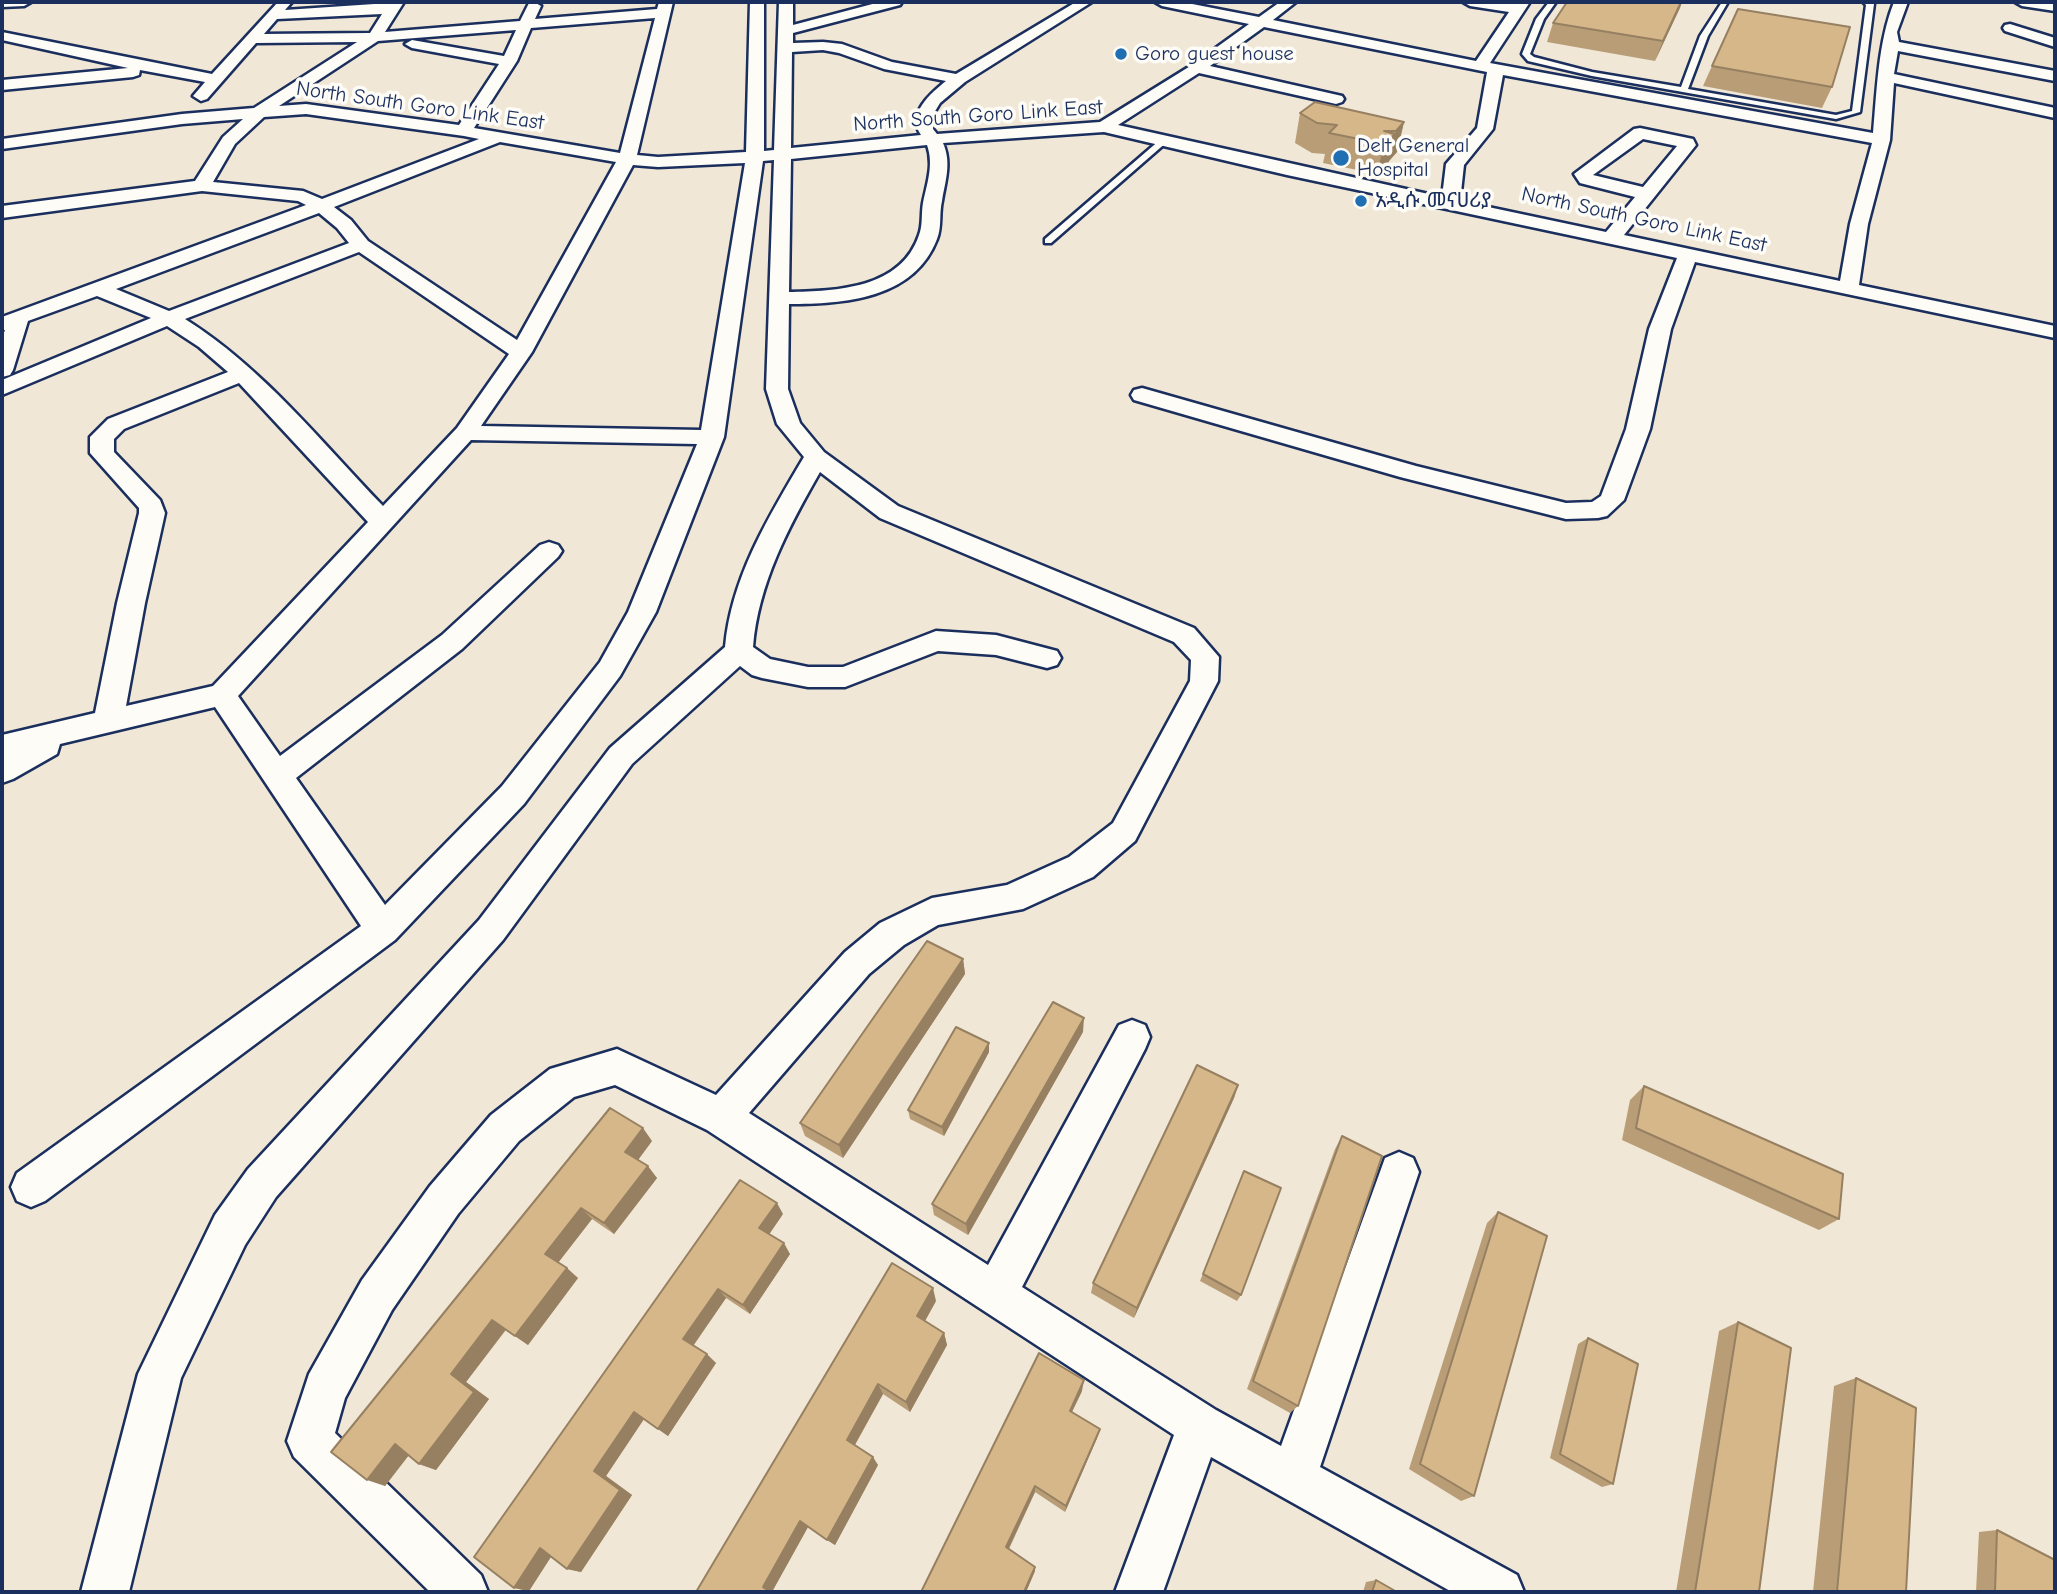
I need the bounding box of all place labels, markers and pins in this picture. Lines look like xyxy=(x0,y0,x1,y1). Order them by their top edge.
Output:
place label: Goro guest house xyxy=(1135,41,1294,67)
marker: Goro guest house xyxy=(1113,46,1129,62)
place label: Delt General Hospital xyxy=(1357,133,1469,183)
marker: Delt General Hospital xyxy=(1331,148,1351,168)
place label: አዲሱ መናሀሪያ xyxy=(1375,188,1491,214)
marker: አዲሱ መናሀሪያ xyxy=(1353,193,1369,209)

